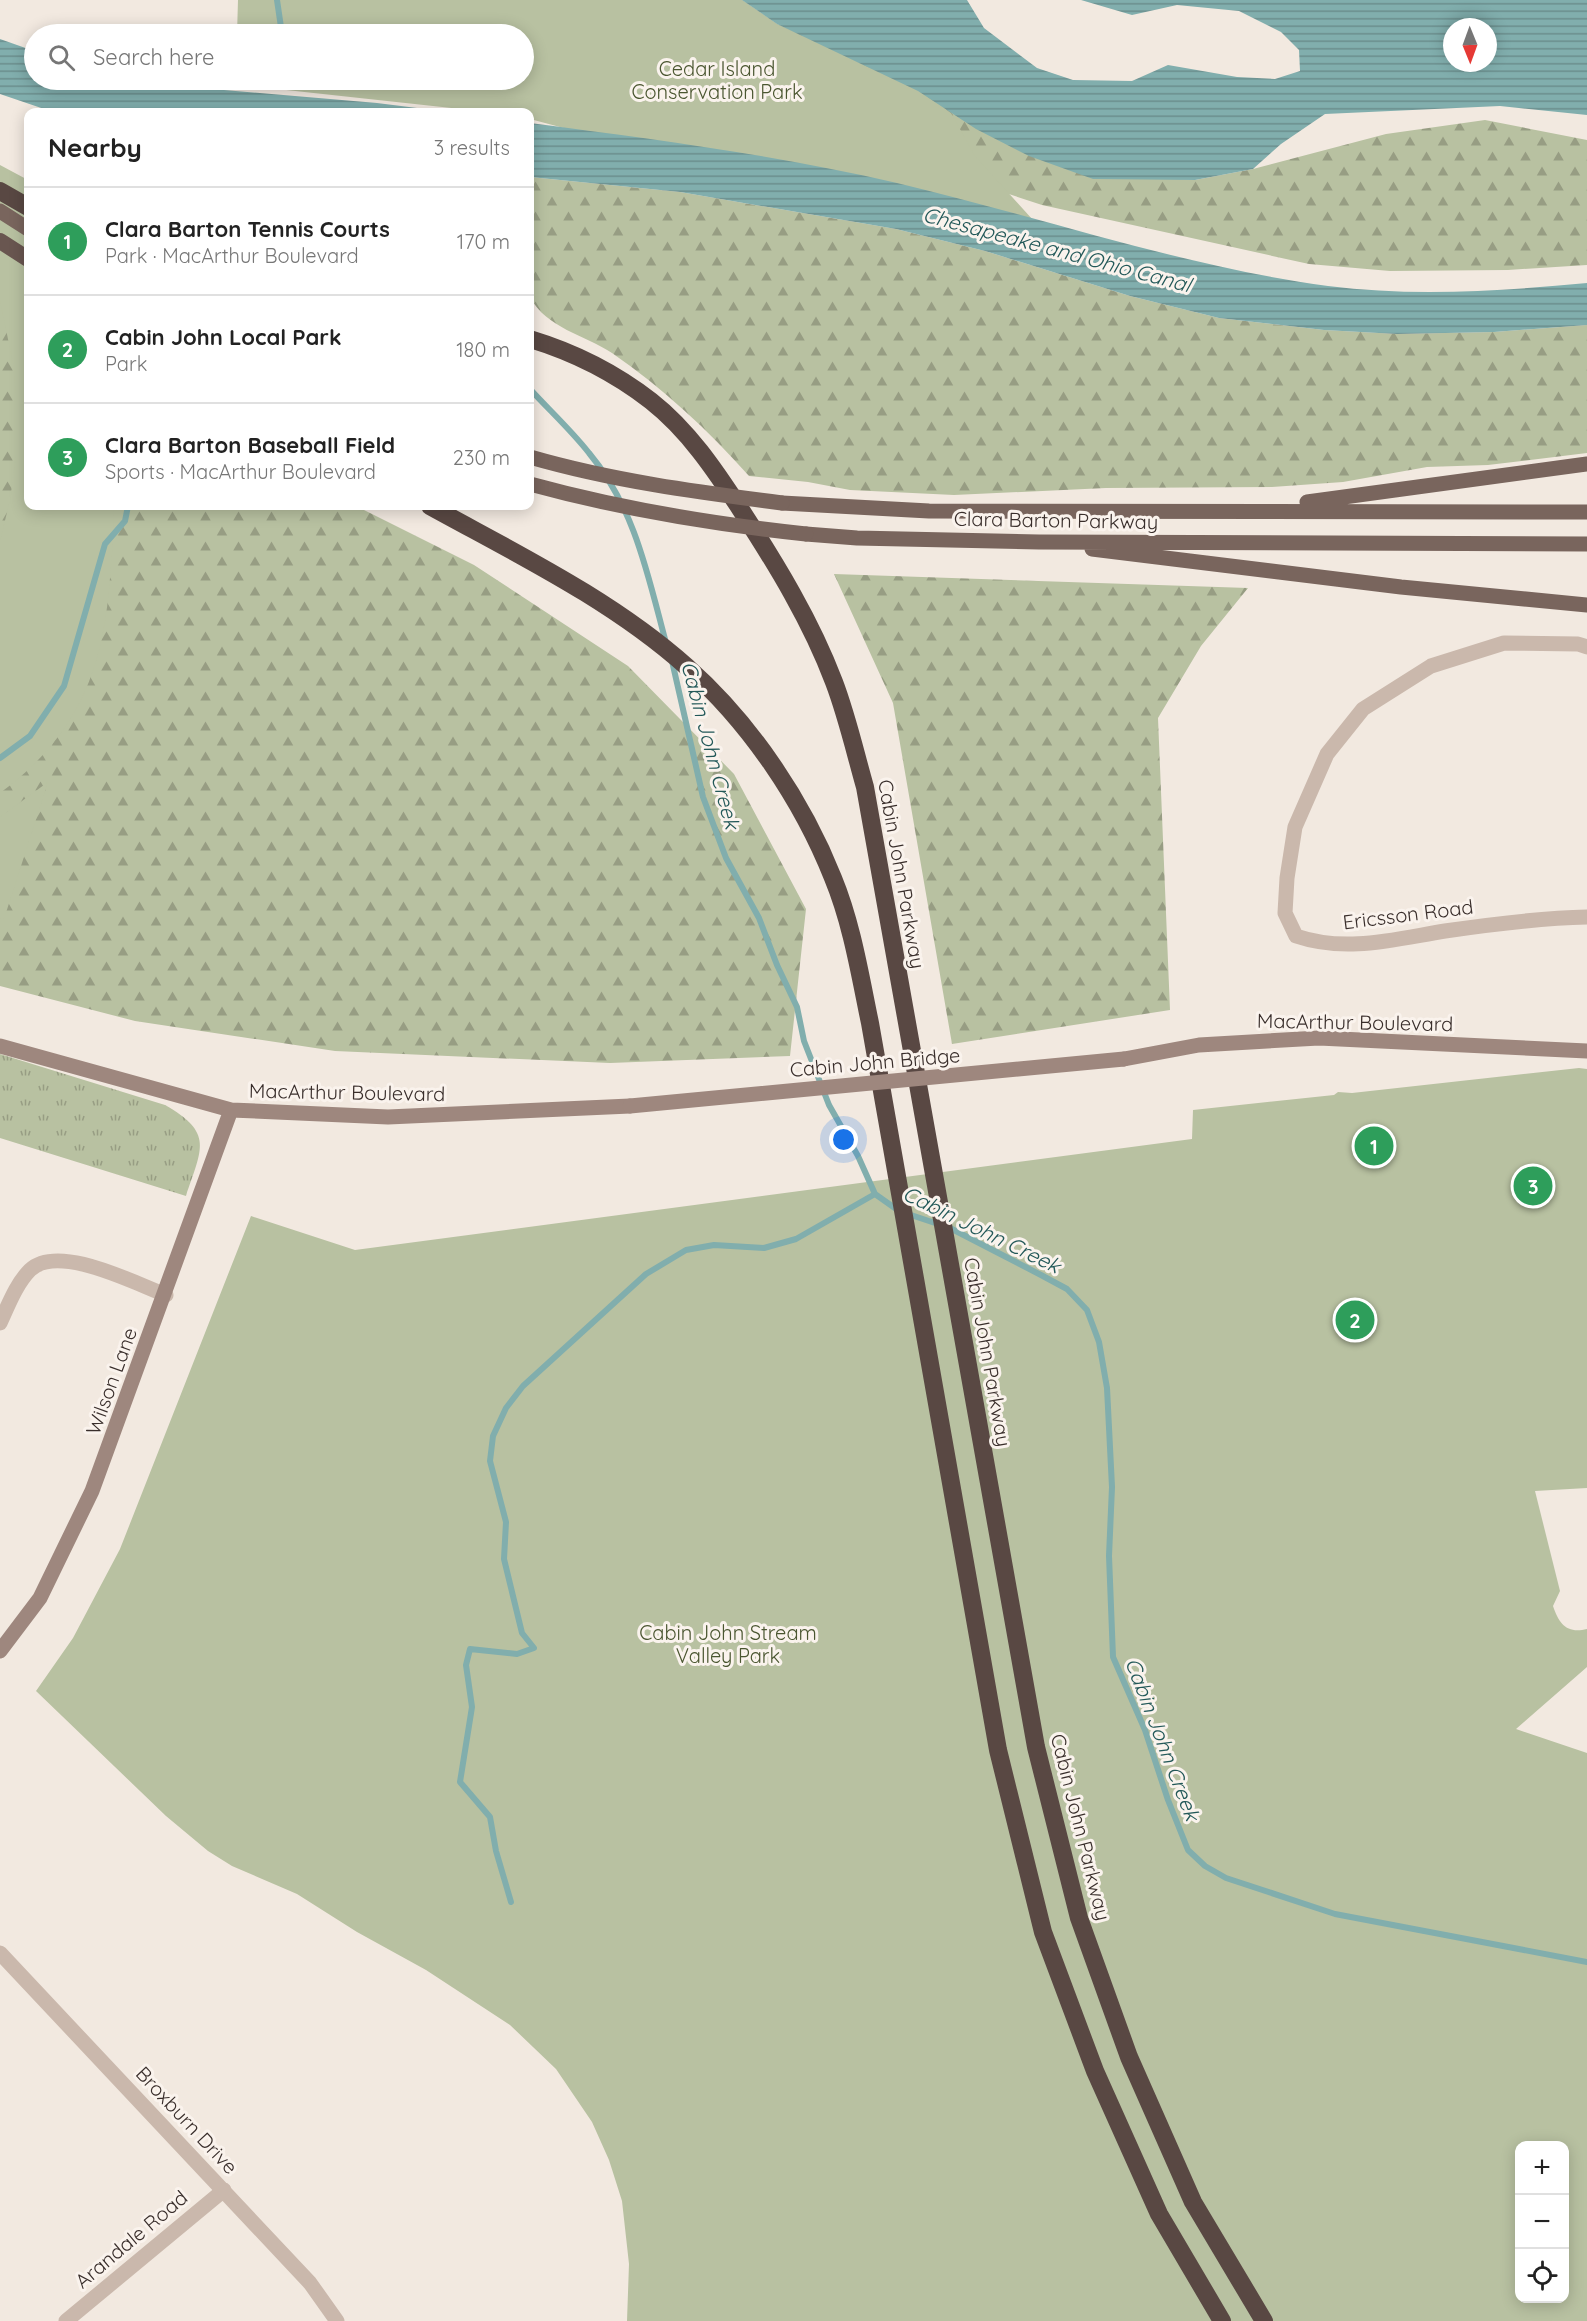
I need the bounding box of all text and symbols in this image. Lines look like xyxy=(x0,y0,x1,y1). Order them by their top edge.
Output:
north arrow xyxy=(1443,18,1497,72)
search box xyxy=(24,24,534,90)
icon: search xyxy=(45,41,78,74)
text: Search here xyxy=(93,43,214,71)
park label: Cedar Island Conservation Park xyxy=(631,56,803,104)
text: Nearby xyxy=(48,131,142,164)
text: 3 results xyxy=(434,135,510,160)
water label: Chesapeake and Ohio Canal xyxy=(920,201,1196,298)
text: Clara Barton Tennis Courts xyxy=(105,215,390,243)
text: 1 xyxy=(64,229,71,254)
text: 170 m xyxy=(457,229,510,254)
text: Park · MacArthur Boulevard xyxy=(105,243,359,268)
text: Cabin John Local Park xyxy=(105,323,341,351)
text: 2 xyxy=(62,337,73,362)
text: 180 m xyxy=(456,337,510,362)
text: Park xyxy=(105,351,147,376)
text: Clara Barton Baseball Field xyxy=(105,431,395,459)
text: 3 xyxy=(62,445,73,470)
text: 230 m xyxy=(453,445,510,470)
text: Sports · MacArthur Boulevard xyxy=(105,459,376,484)
street label: Clara Barton Parkway xyxy=(954,506,1158,534)
water label: Cabin John Creek xyxy=(676,658,746,833)
street label: Cabin John Parkway xyxy=(873,778,931,970)
street label: Ericsson Road xyxy=(1341,894,1475,934)
street label: MacArthur Boulevard xyxy=(1257,1008,1453,1036)
street label: Cabin John Bridge xyxy=(789,1042,961,1082)
street label: MacArthur Boulevard xyxy=(249,1078,445,1106)
pin: 1 xyxy=(1354,1124,1394,1168)
your location xyxy=(829,1125,858,1154)
pin: 3 xyxy=(1514,1164,1552,1208)
water label: Cabin John Creek xyxy=(899,1180,1067,1279)
street label: Cabin John Parkway xyxy=(959,1256,1017,1448)
pin: 2 xyxy=(1336,1298,1374,1342)
street label: Wilson Lane xyxy=(80,1324,142,1438)
park label: Cabin John Stream Valley Park xyxy=(639,1620,817,1668)
water label: Cabin John Creek xyxy=(1120,1654,1207,1826)
street label: Cabin John Parkway xyxy=(1046,1731,1116,1923)
street label: Broxburn Drive xyxy=(131,2061,243,2179)
map controls xyxy=(1515,2141,1569,2303)
button: + xyxy=(1515,2141,1569,2195)
street label: Arandale Road xyxy=(70,2185,192,2293)
button: − xyxy=(1515,2195,1569,2249)
button: locate xyxy=(1515,2249,1569,2303)

